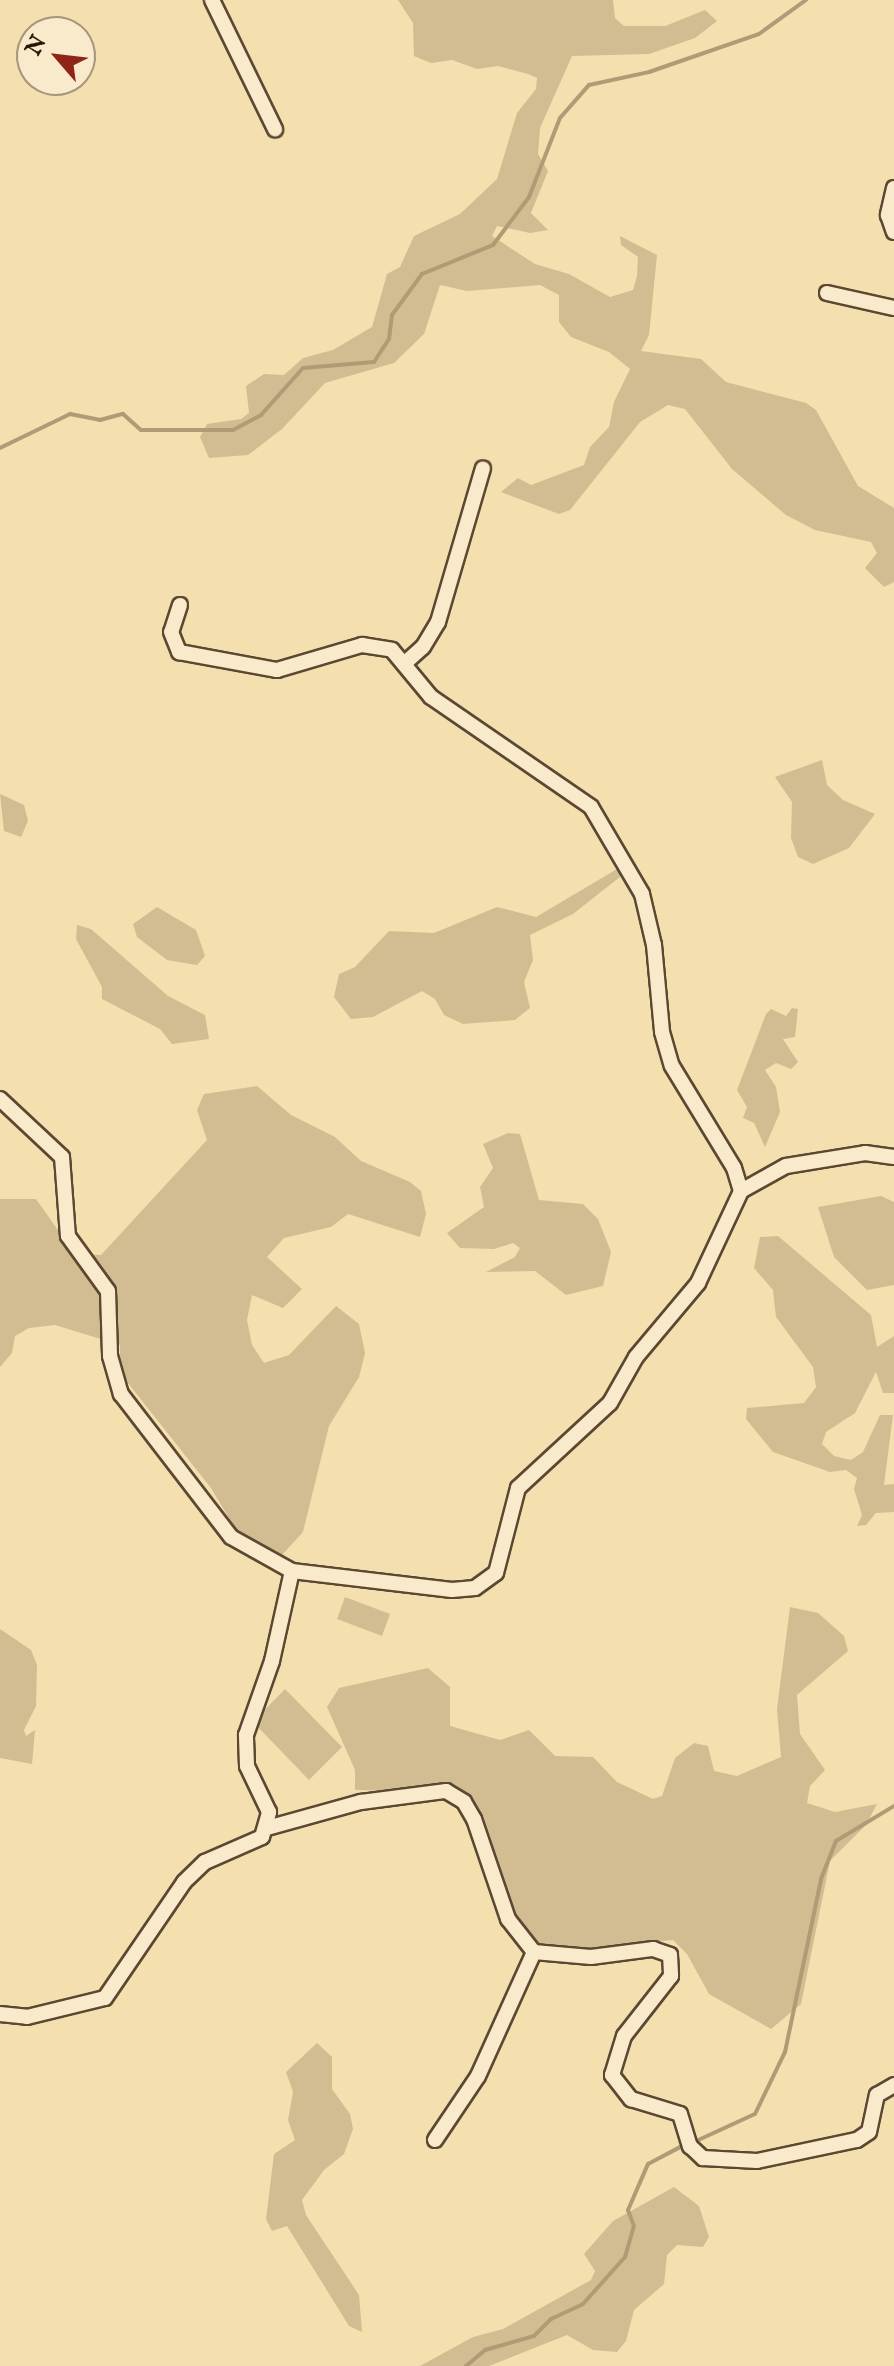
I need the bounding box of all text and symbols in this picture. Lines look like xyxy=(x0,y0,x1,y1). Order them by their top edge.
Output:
north arrow xyxy=(16,16,96,96)
text: N xyxy=(20,31,53,61)

